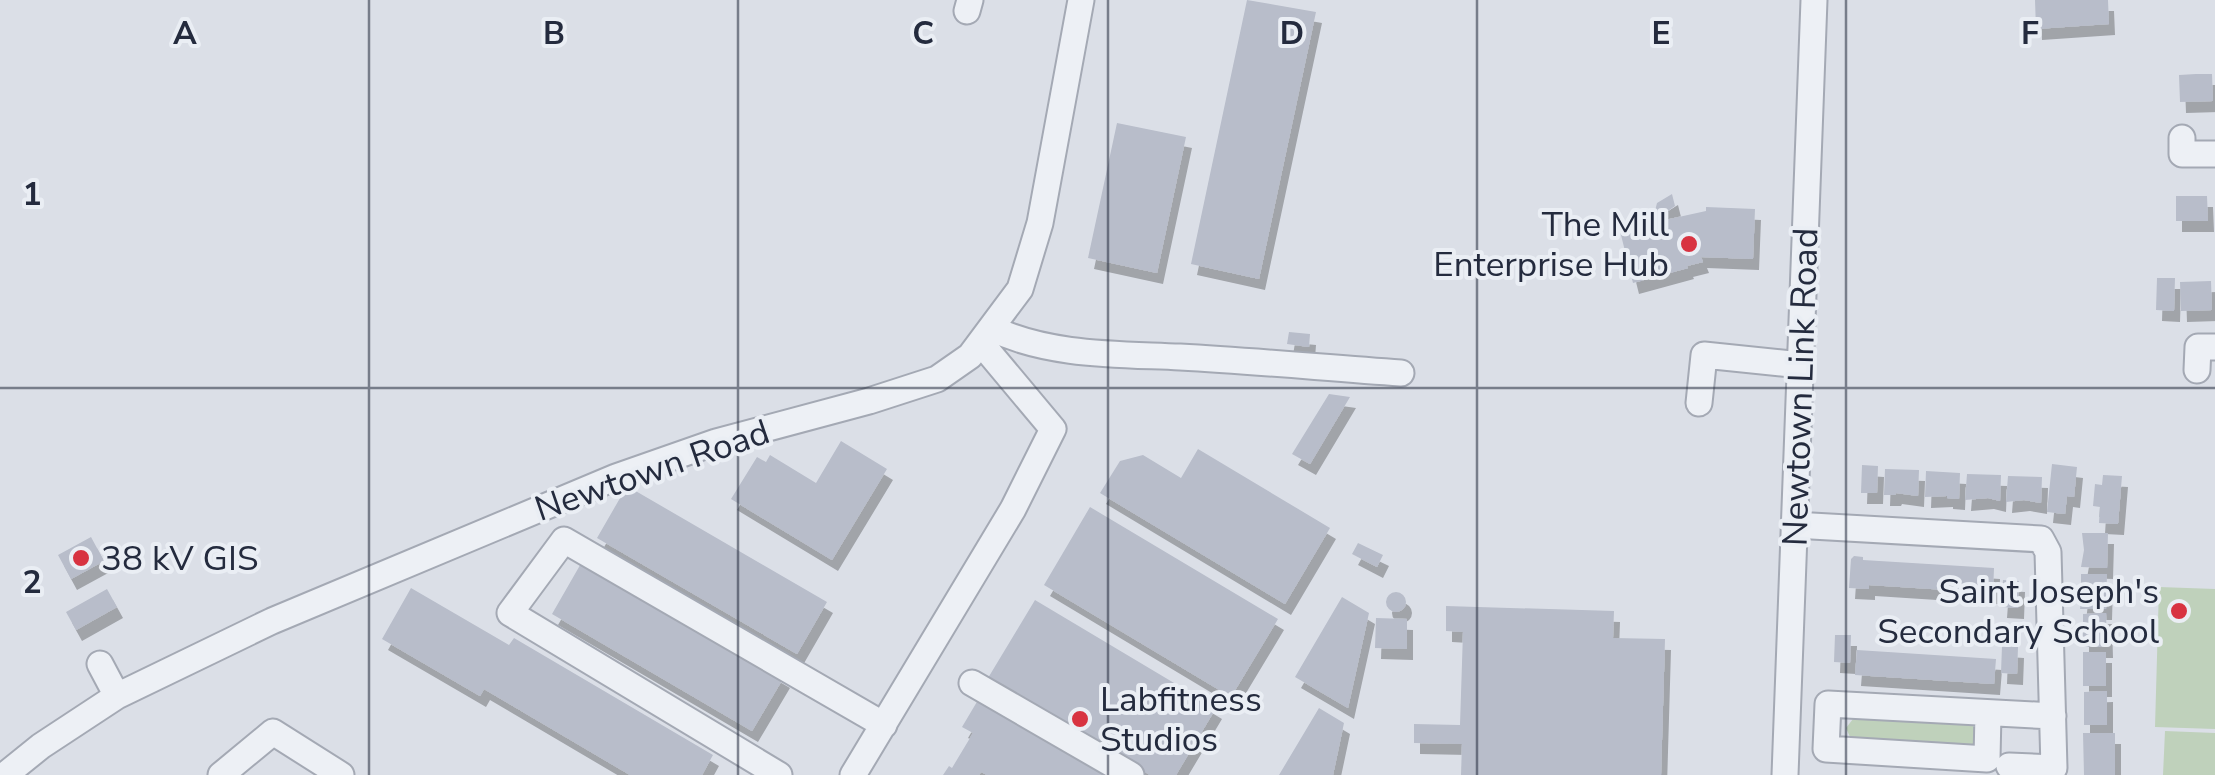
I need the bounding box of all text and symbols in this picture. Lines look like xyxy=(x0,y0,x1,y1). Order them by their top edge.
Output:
text: A xyxy=(173,12,197,55)
text: B xyxy=(543,12,565,55)
text: C xyxy=(912,12,934,55)
text: D xyxy=(1280,12,1304,55)
text: E xyxy=(1651,12,1671,55)
text: F xyxy=(2021,12,2039,55)
text: 1 xyxy=(22,173,42,216)
place label: The Mill Enterprise Hub xyxy=(1433,201,1670,288)
street label: Newtown Link Road xyxy=(1771,227,1830,547)
marker: The Mill Enterprise Hub xyxy=(1678,233,1700,255)
street label: Newtown Road xyxy=(529,408,776,533)
place label: 38 kV GIS xyxy=(101,535,259,582)
marker: 38 kV GIS xyxy=(70,547,92,569)
text: 2 xyxy=(22,561,42,604)
place label: Saint Joseph's Secondary School xyxy=(1877,568,2160,655)
marker: Saint Joseph's Secondary School xyxy=(2168,600,2190,622)
place label: Labfitness Studios xyxy=(1100,676,1262,763)
marker: Labfitness Studios xyxy=(1069,708,1091,730)

